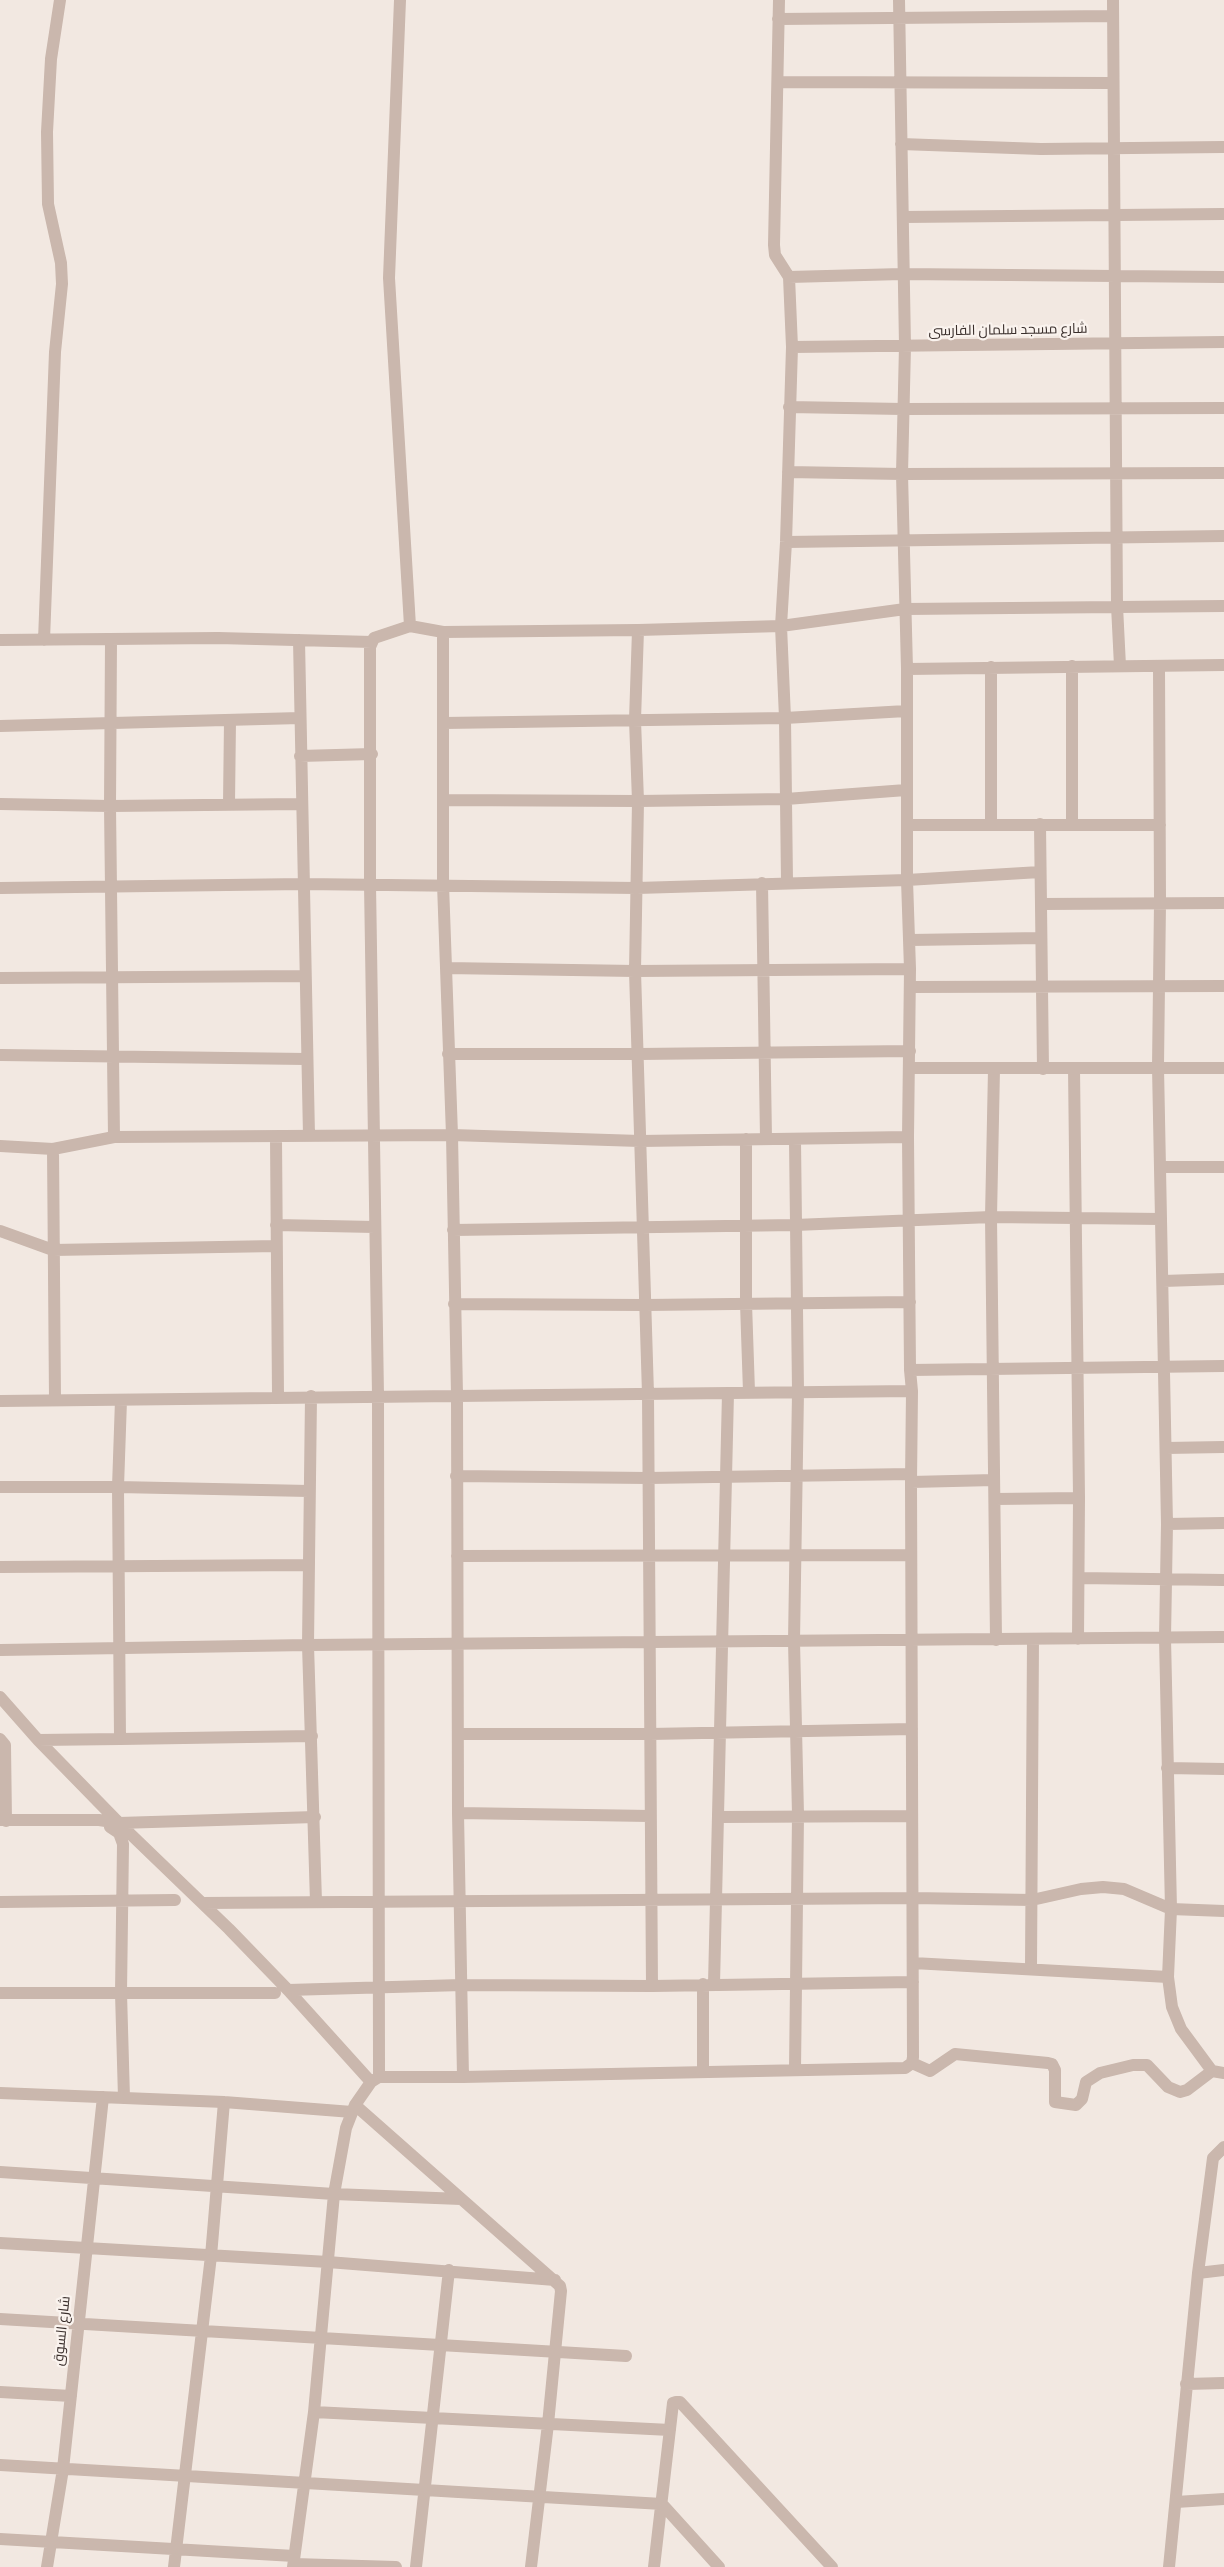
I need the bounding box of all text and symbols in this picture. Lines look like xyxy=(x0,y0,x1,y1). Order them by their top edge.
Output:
street label: شارع مسجد سلمان الفارسى xyxy=(928,320,1088,340)
street label: شارع السوق xyxy=(50,2295,74,2367)

